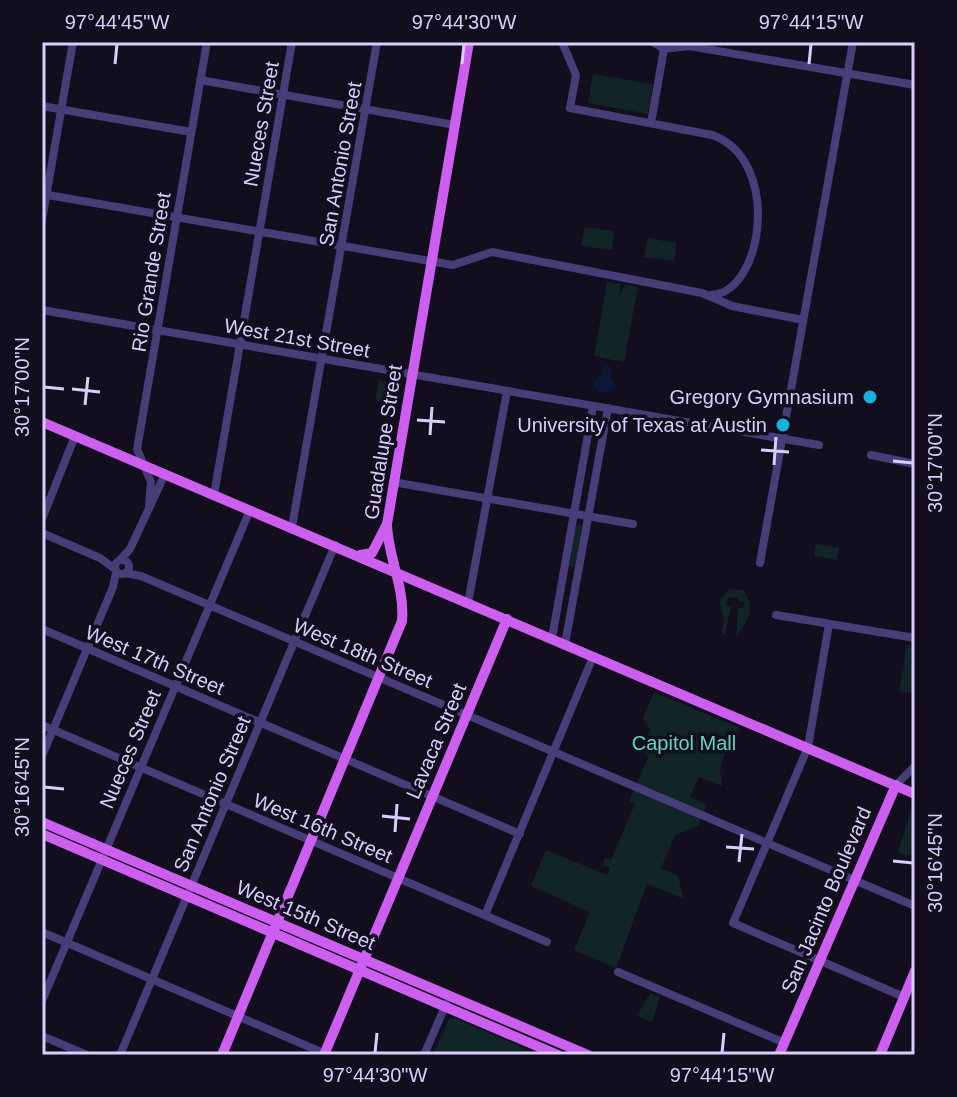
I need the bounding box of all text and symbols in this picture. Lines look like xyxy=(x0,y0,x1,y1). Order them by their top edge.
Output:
text: 97°44'45"W xyxy=(65,11,169,33)
text: 97°44'30"W xyxy=(412,11,516,33)
text: 97°44'15"W xyxy=(759,11,863,33)
street label: Nueces Street xyxy=(239,59,283,188)
street label: San Antonio Street xyxy=(315,80,365,248)
street label: Rio Grande Street xyxy=(128,190,175,353)
street label: West 21st Street xyxy=(222,314,372,362)
text: 30°17'00"N xyxy=(11,337,33,437)
street label: Guadalupe Street xyxy=(360,362,406,521)
place label: Gregory Gymnasium xyxy=(670,386,854,408)
marker: Gregory Gymnasium xyxy=(861,388,879,406)
text: 30°17'00"N xyxy=(924,413,946,513)
place label: University of Texas at Austin xyxy=(517,414,767,436)
marker: University of Texas at Austin xyxy=(774,416,792,434)
street label: West 18th Street xyxy=(290,614,436,692)
street label: West 17th Street xyxy=(82,621,228,699)
street label: Lavaca Street xyxy=(402,680,470,802)
street label: Nueces Street xyxy=(95,686,165,812)
street label: San Antonio Street xyxy=(169,713,255,875)
park label: Capitol Mall xyxy=(632,732,736,754)
text: 30°16'45"N xyxy=(11,737,33,837)
street label: West 16th Street xyxy=(250,789,396,867)
street label: San Jacinto Boulevard xyxy=(777,804,875,996)
text: 30°16'45"N xyxy=(924,813,946,913)
street label: West 15th Street xyxy=(233,876,379,954)
text: 97°44'30"W xyxy=(323,1064,427,1086)
text: 97°44'15"W xyxy=(670,1064,774,1086)

